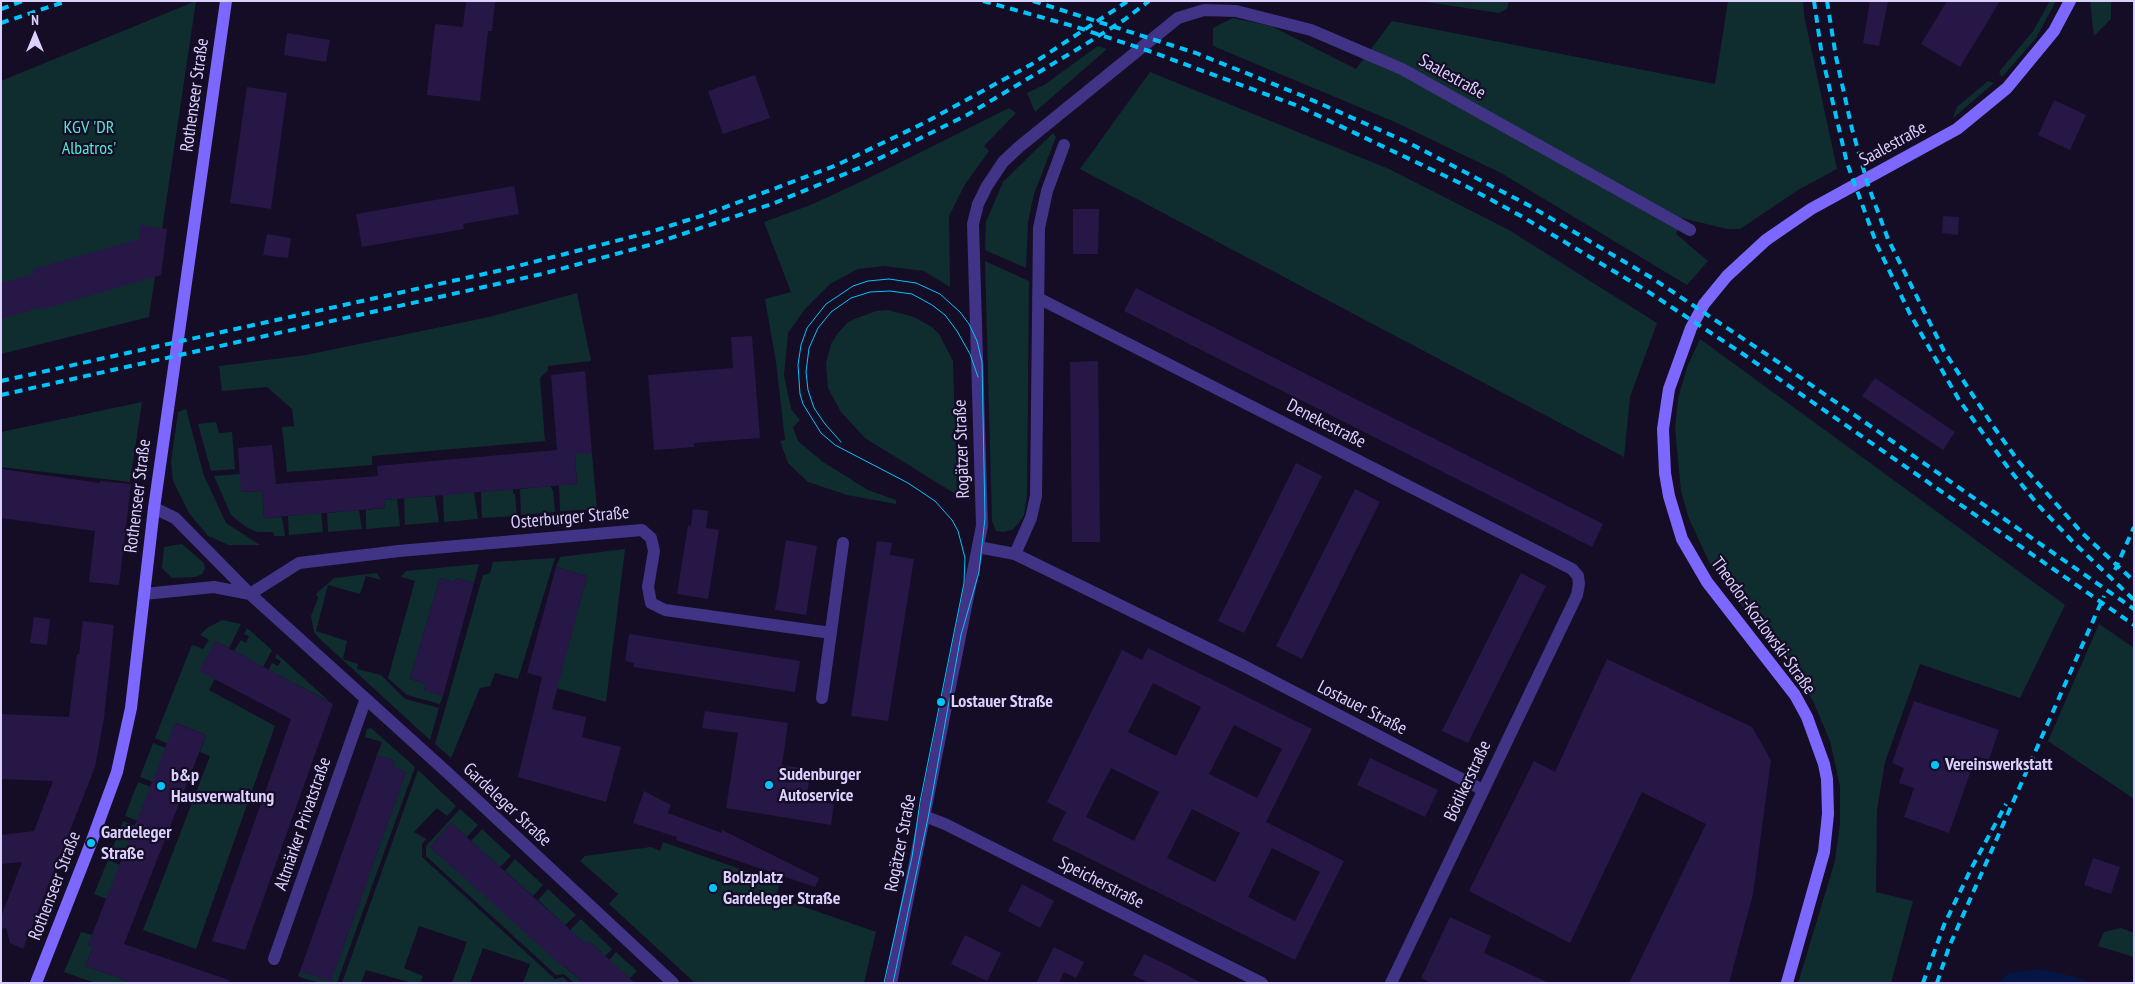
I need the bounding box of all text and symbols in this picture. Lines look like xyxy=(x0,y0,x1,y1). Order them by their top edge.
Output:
north arrow xyxy=(10,10,60,60)
text: N xyxy=(31,11,39,29)
street label: Rothenseer Straße xyxy=(176,37,214,153)
street label: Saalestraße xyxy=(1415,50,1489,104)
park label: KGV 'DR Albatros' xyxy=(62,117,116,160)
street label: Saalestraße xyxy=(1856,117,1930,171)
street label: Denekestraße xyxy=(1283,395,1369,453)
street label: Rogätzer Straße xyxy=(949,399,975,499)
street label: Rothenseer Straße xyxy=(120,438,156,554)
street label: Osterburger Straße xyxy=(510,502,630,534)
street label: Theodor-Kozlowski-Straße xyxy=(1706,553,1820,699)
street label: Lostauer Straße xyxy=(1314,676,1410,740)
place label: Lostauer Straße xyxy=(951,691,1053,713)
marker: Lostauer Straße xyxy=(935,696,947,708)
street label: Bödikerstraße xyxy=(1440,737,1496,825)
place label: Vereinswerkstatt xyxy=(1945,754,2052,776)
street label: Altmärker Privatstraße xyxy=(270,755,336,893)
street label: Gardeleger Straße xyxy=(458,759,556,851)
marker: Vereinswerkstatt xyxy=(1929,759,1941,771)
place label: Sudenburger Autoservice xyxy=(779,764,861,806)
place label: b&p Hausverwaltung xyxy=(171,765,274,808)
marker: Sudenburger Autoservice xyxy=(763,779,775,791)
marker: b&p Hausverwaltung xyxy=(155,780,167,792)
street label: Rogätzer Straße xyxy=(881,792,921,894)
place label: Gardeleger Straße xyxy=(101,822,171,864)
street label: Rothenseer Straße xyxy=(24,829,86,943)
marker: Gardeleger Straße xyxy=(85,837,97,849)
street label: Speicherstraße xyxy=(1055,852,1147,914)
place label: Bolzplatz Gardeleger Straße xyxy=(723,867,840,910)
marker: Bolzplatz Gardeleger Straße xyxy=(707,882,719,894)

